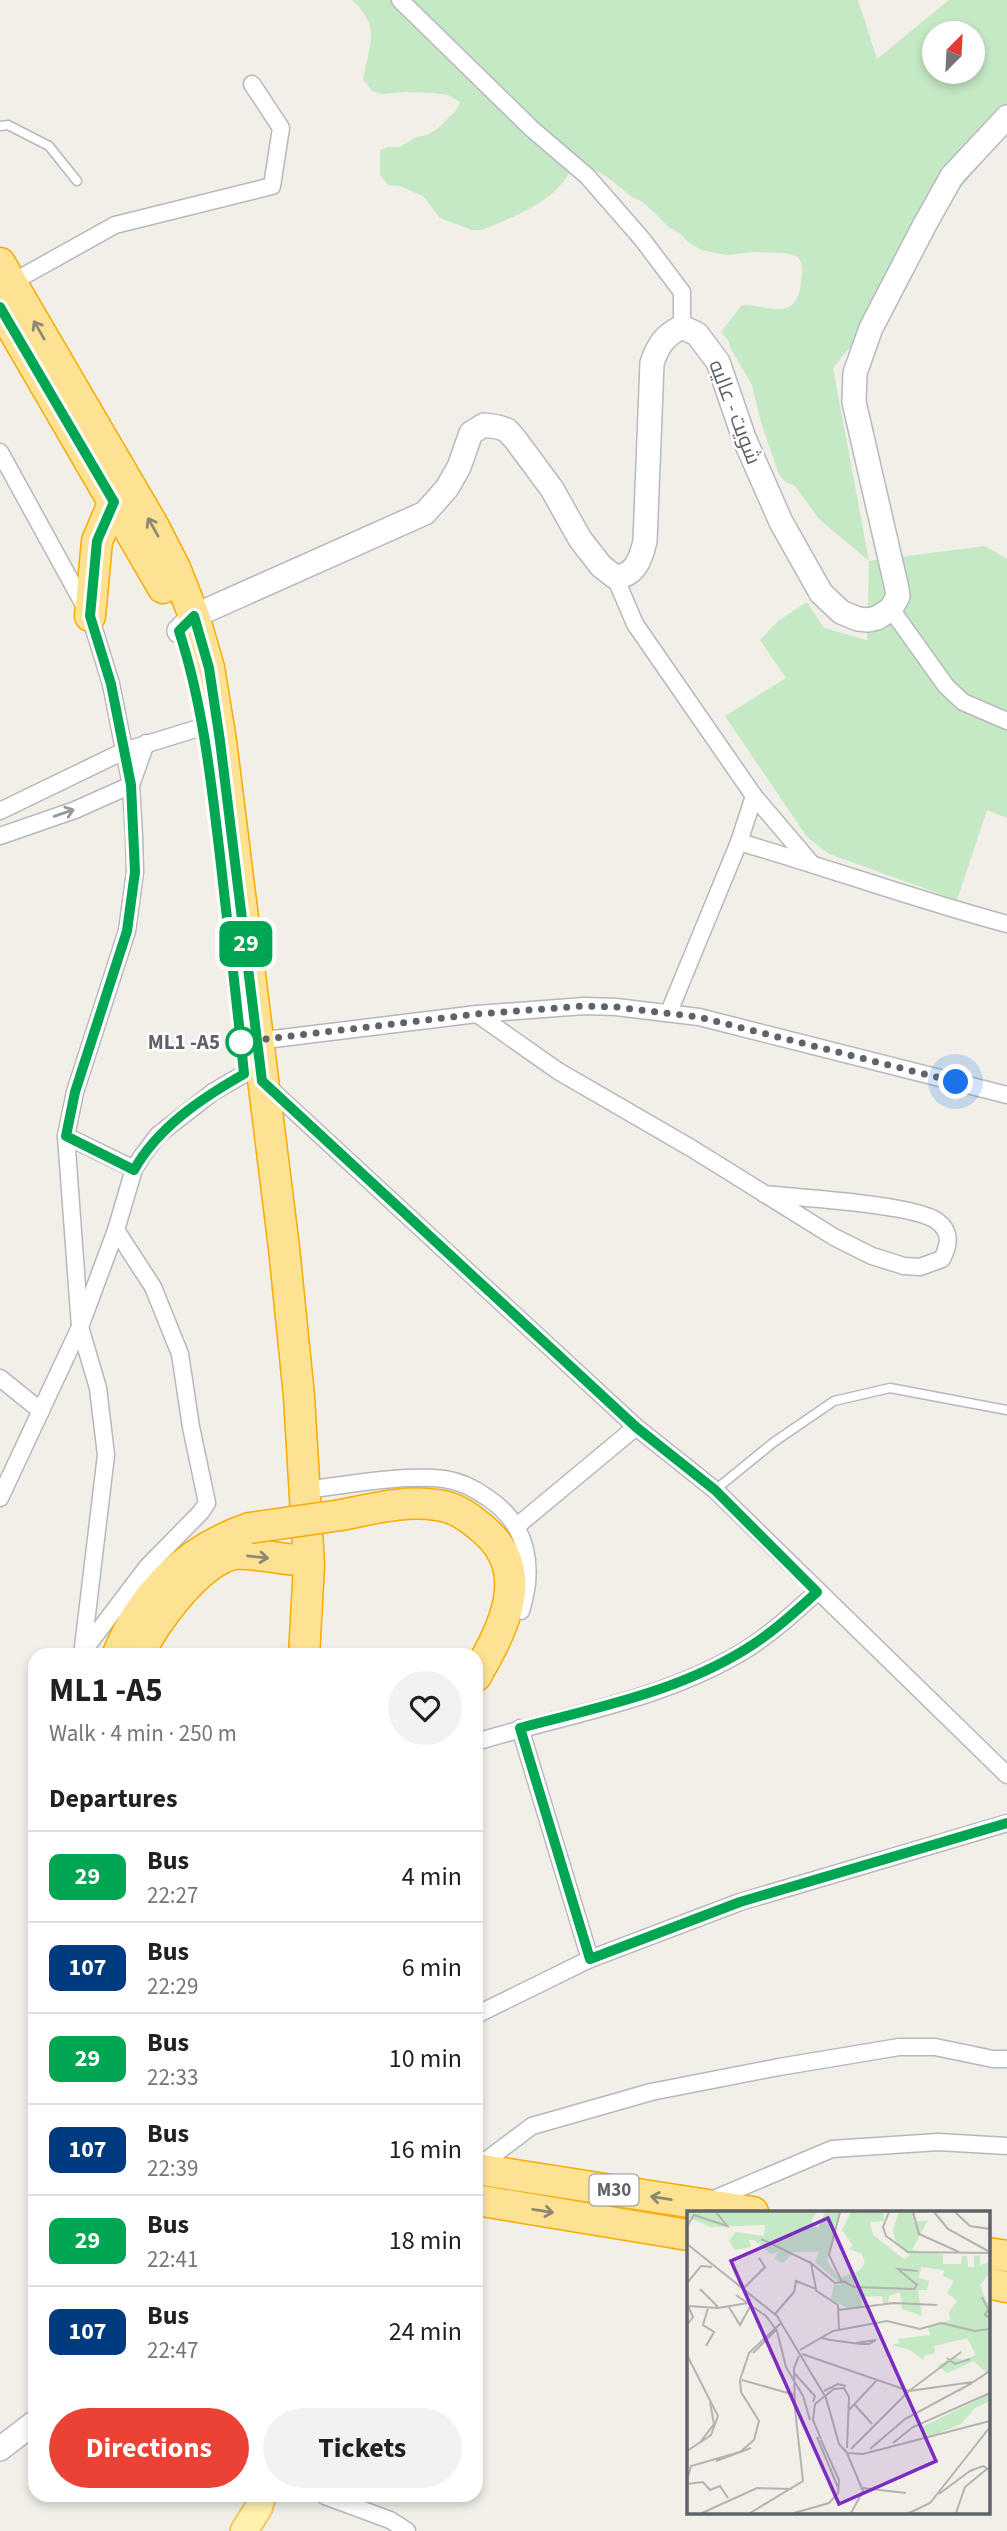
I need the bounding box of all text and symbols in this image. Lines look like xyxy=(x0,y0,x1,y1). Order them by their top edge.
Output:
north arrow xyxy=(922,21,985,84)
map controls xyxy=(922,21,985,84)
one-way arrow xyxy=(32,320,46,340)
street label: شويت - عاليه xyxy=(701,355,769,469)
one-way arrow xyxy=(146,517,160,537)
one-way arrow xyxy=(53,806,75,818)
line badge: 29 xyxy=(215,921,278,967)
text: 29 xyxy=(233,926,259,961)
place label: ML1 -A5 xyxy=(148,1027,220,1057)
marker: ML1 -A5 xyxy=(226,1027,256,1057)
your location xyxy=(938,1064,973,1099)
one-way arrow xyxy=(246,1550,269,1563)
text: ML1 -A5 xyxy=(49,1667,163,1714)
button: heart xyxy=(388,1671,462,1745)
text: Walk · 4 min · 250 m xyxy=(49,1717,237,1750)
text: Departures xyxy=(49,1780,177,1817)
text: Bus xyxy=(147,1842,189,1879)
text: 4 min xyxy=(402,1858,462,1895)
text: 29 xyxy=(75,1859,100,1894)
text: 22:27 xyxy=(147,1879,198,1912)
text: Bus xyxy=(147,1933,189,1970)
text: 6 min xyxy=(402,1949,462,1986)
text: 107 xyxy=(68,1950,107,1985)
text: 22:29 xyxy=(147,1970,198,2003)
text: Bus xyxy=(147,2024,189,2061)
text: 10 min xyxy=(389,2040,462,2077)
text: 29 xyxy=(75,2041,100,2076)
text: 22:33 xyxy=(147,2061,198,2094)
text: Bus xyxy=(147,2115,189,2152)
text: 16 min xyxy=(389,2131,462,2168)
text: 107 xyxy=(68,2132,107,2167)
text: 22:39 xyxy=(147,2152,198,2185)
road number: M30 xyxy=(590,2174,638,2206)
one-way arrow xyxy=(650,2191,673,2204)
one-way arrow xyxy=(531,2205,554,2218)
text: Bus xyxy=(147,2206,189,2243)
inset map xyxy=(687,2211,990,2514)
text: 18 min xyxy=(389,2222,462,2259)
text: 29 xyxy=(75,2223,100,2258)
text: 22:41 xyxy=(147,2243,198,2276)
text: Bus xyxy=(147,2297,189,2334)
text: 24 min xyxy=(389,2313,462,2350)
text: 107 xyxy=(68,2314,107,2349)
text: 22:47 xyxy=(147,2334,198,2367)
button: Directions xyxy=(49,2408,249,2488)
button: Tickets xyxy=(263,2408,462,2488)

